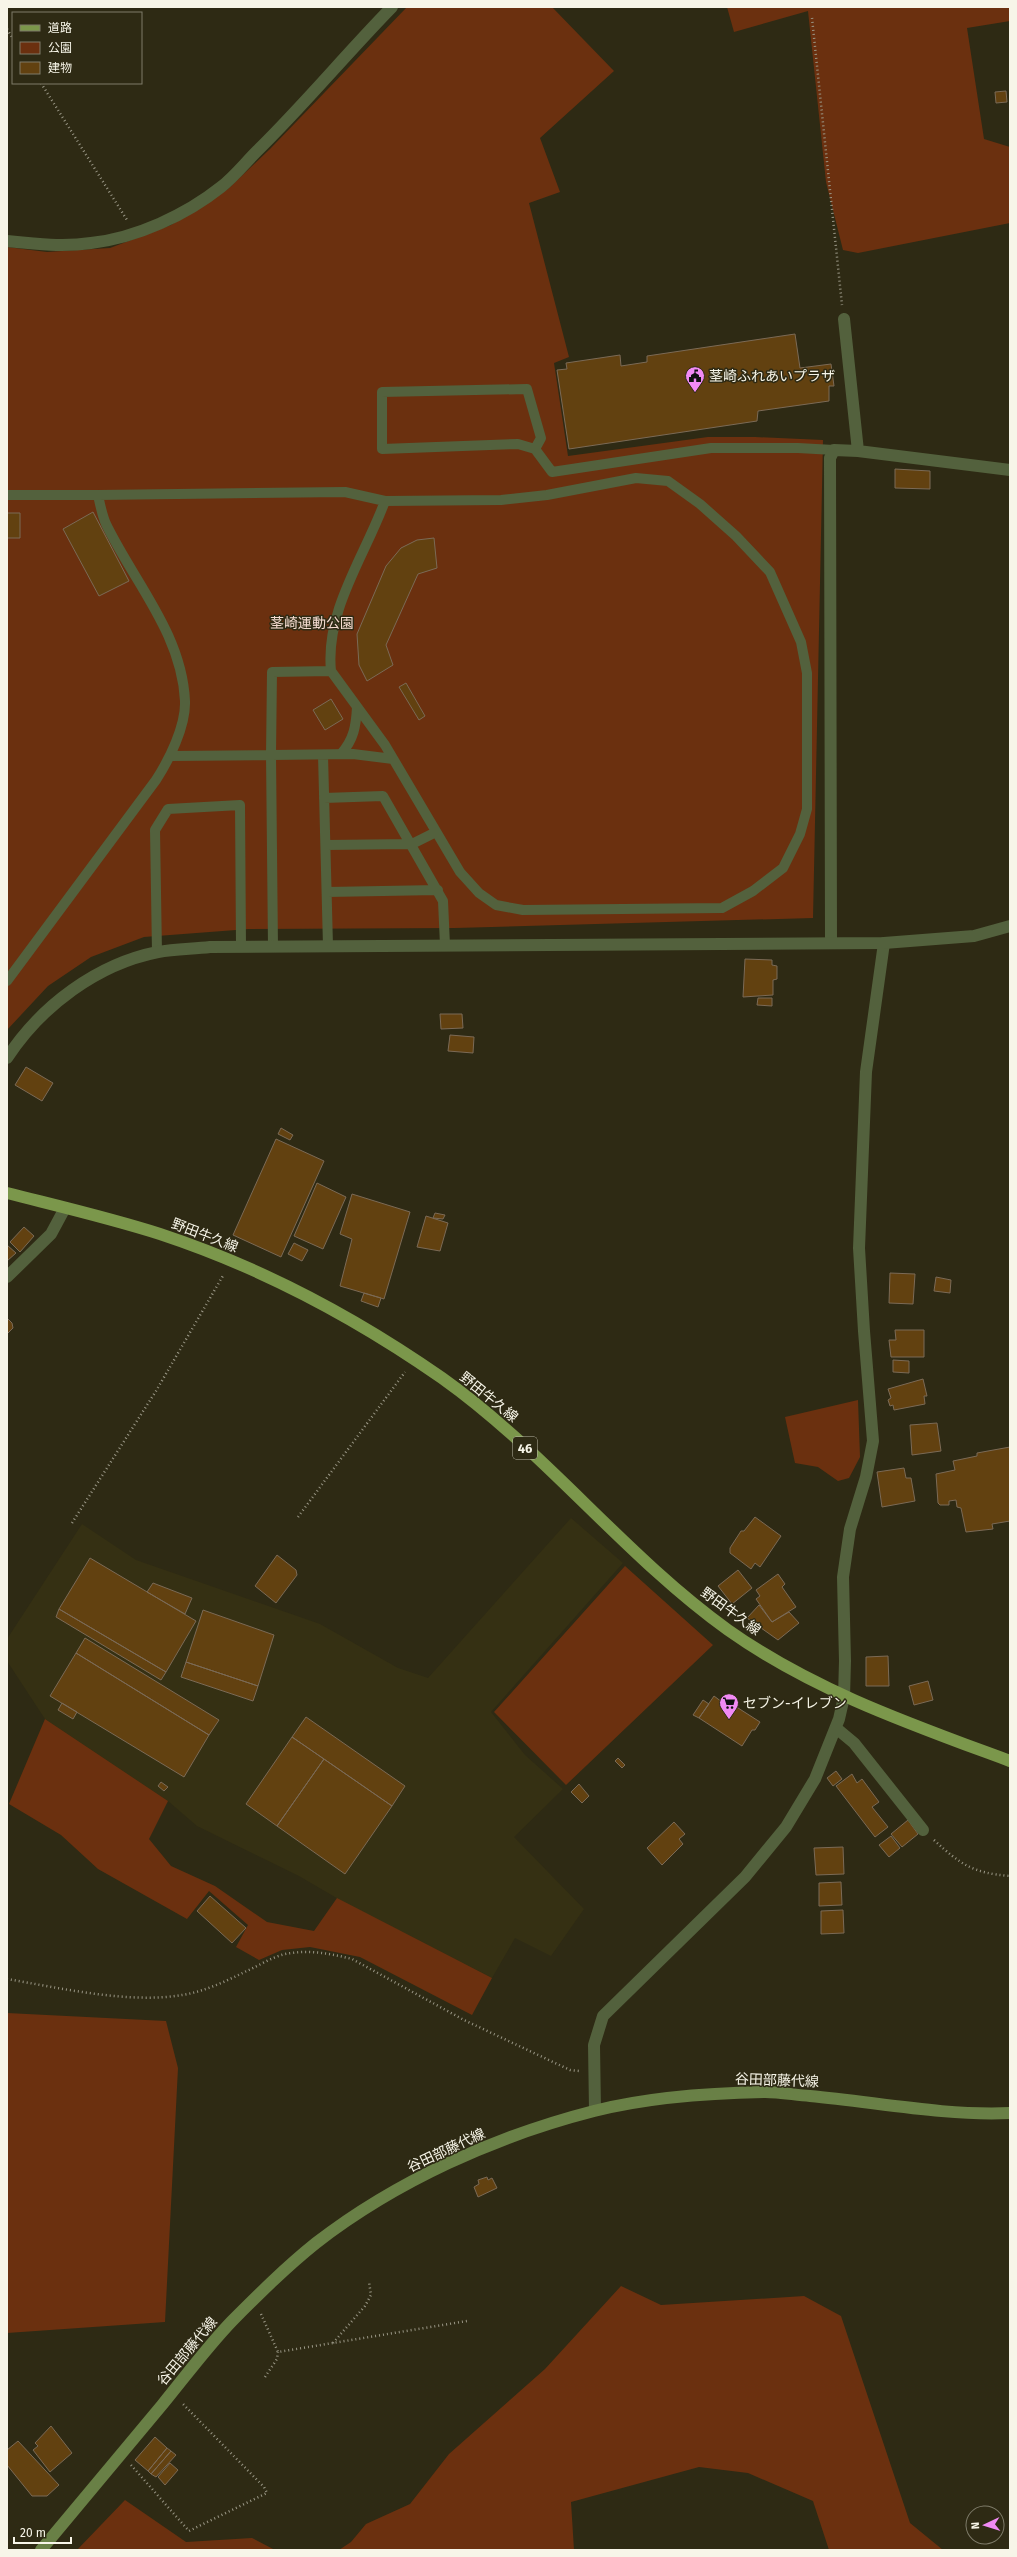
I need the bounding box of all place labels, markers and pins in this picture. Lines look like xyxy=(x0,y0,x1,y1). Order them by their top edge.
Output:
public building icon: 茎崎ふれあいプラザ xyxy=(684,365,706,393)
place label: 茎崎ふれあいプラザ xyxy=(709,368,835,385)
supermarket icon: セブン-イレブン xyxy=(718,1692,740,1720)
place label: セブン-イレブン xyxy=(743,1695,847,1712)

